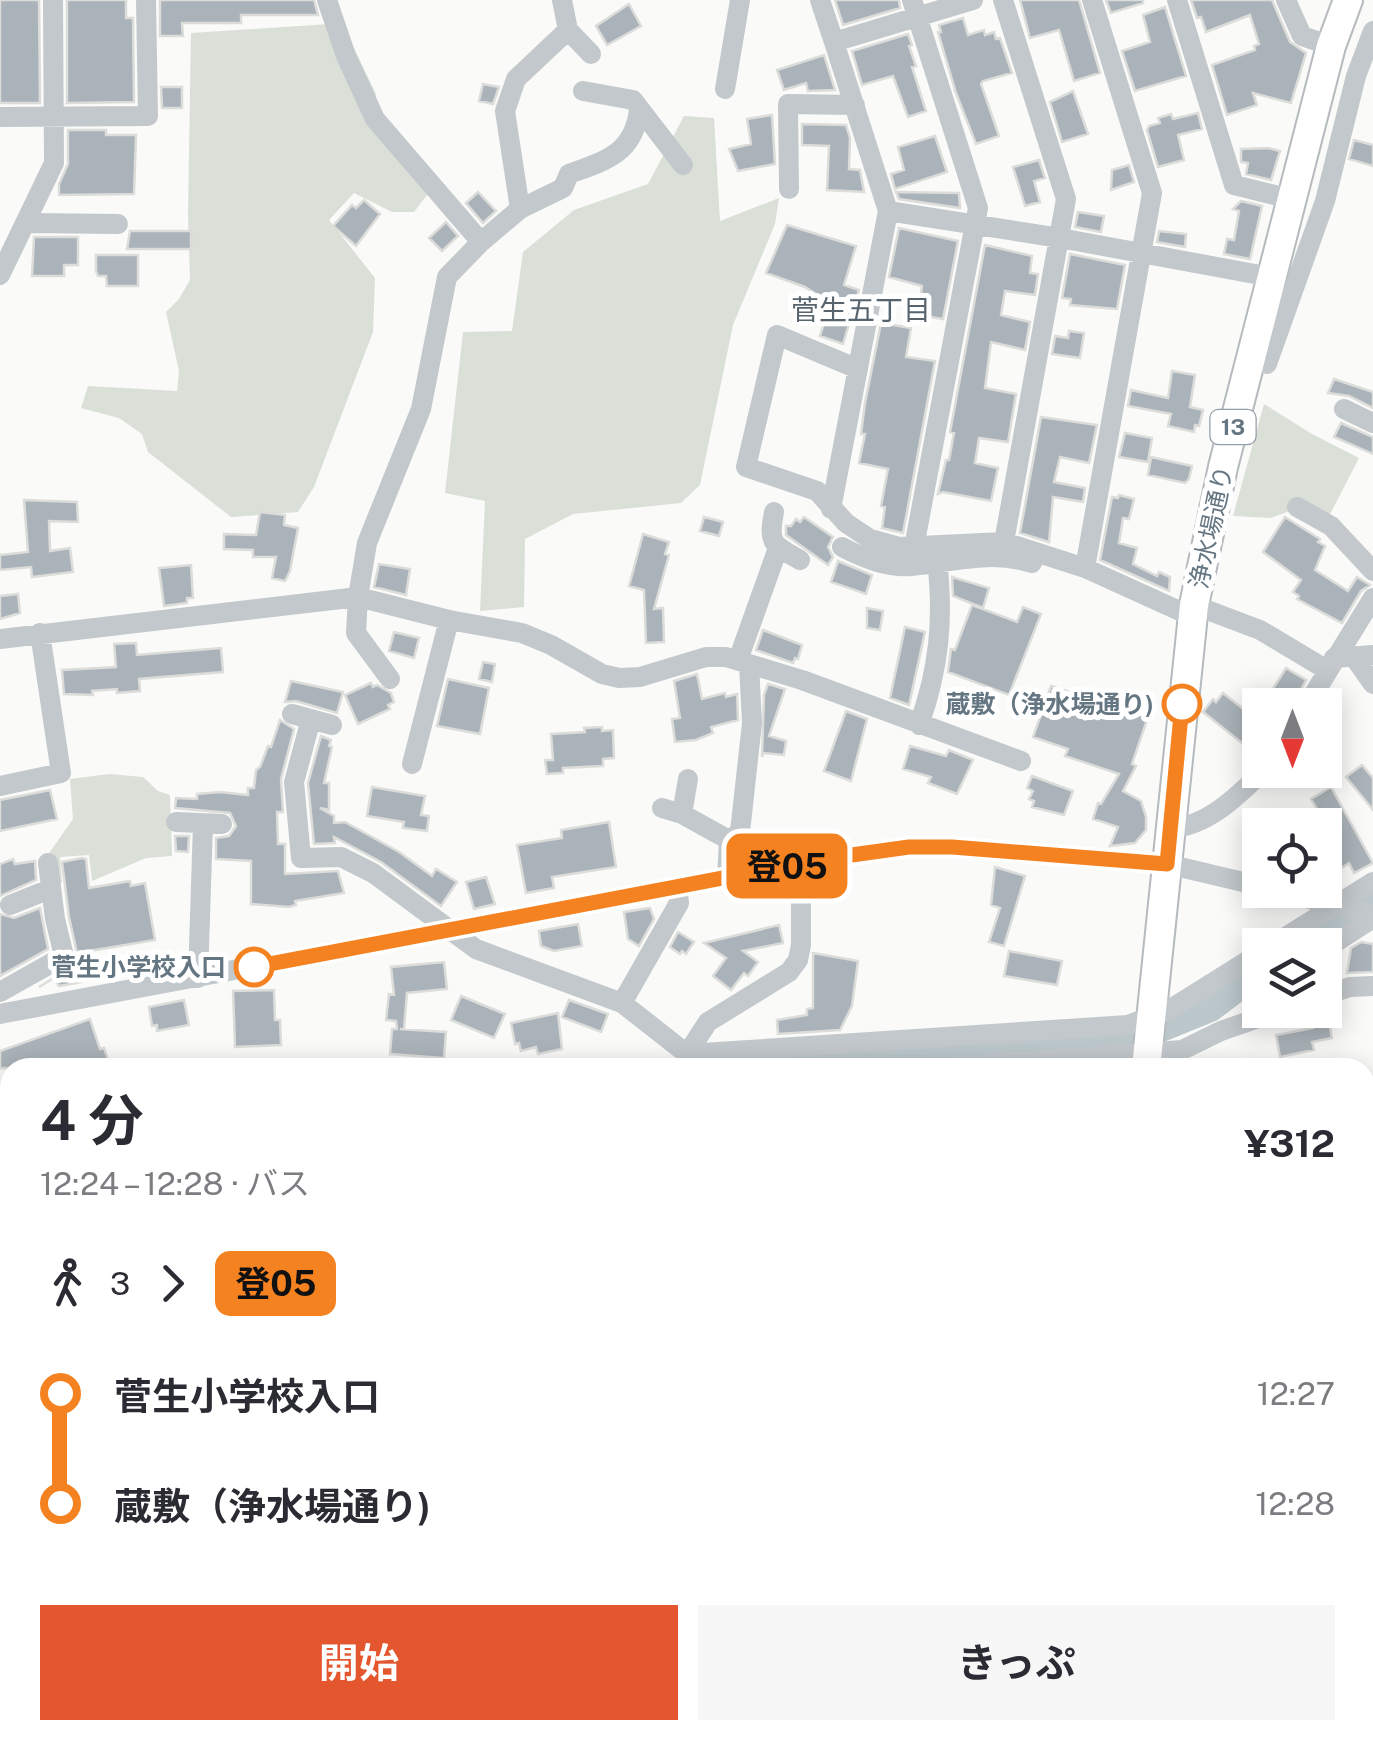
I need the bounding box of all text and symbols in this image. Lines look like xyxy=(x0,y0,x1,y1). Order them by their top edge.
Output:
district label: 菅生五丁目 xyxy=(791,293,931,326)
road number: 13 xyxy=(1210,410,1256,444)
street label: 浄水場通り xyxy=(1183,463,1239,591)
marker: 蔵敷（浄水場通り) xyxy=(1163,685,1201,723)
north arrow xyxy=(1242,688,1342,788)
map controls xyxy=(1242,688,1342,1028)
place label: 蔵敷（浄水場通り) xyxy=(946,689,1154,719)
button: locate xyxy=(1242,808,1342,908)
line badge: 登05 xyxy=(730,834,844,898)
text: 登05 xyxy=(746,846,828,887)
button: layers xyxy=(1242,928,1342,1028)
marker: 菅生小学校入口 xyxy=(235,948,273,986)
place label: 菅生小学校入口 xyxy=(51,952,226,982)
text: 4 分 xyxy=(40,1088,143,1152)
text: ¥312 xyxy=(1244,1121,1335,1166)
text: 12:24 – 12:28 · バス xyxy=(40,1165,310,1202)
icon: walk xyxy=(40,1256,95,1311)
icon: forward xyxy=(145,1256,200,1311)
text: 登05 xyxy=(235,1263,316,1304)
text: 3 xyxy=(110,1265,130,1302)
text: 菅生小学校入口 xyxy=(114,1374,380,1419)
text: 12:27 xyxy=(1257,1375,1335,1412)
text: 蔵敷（浄水場通り) xyxy=(114,1484,431,1529)
text: 12:28 xyxy=(1255,1485,1335,1522)
button: 開始 xyxy=(40,1605,678,1720)
button: きっぷ xyxy=(698,1605,1335,1720)

